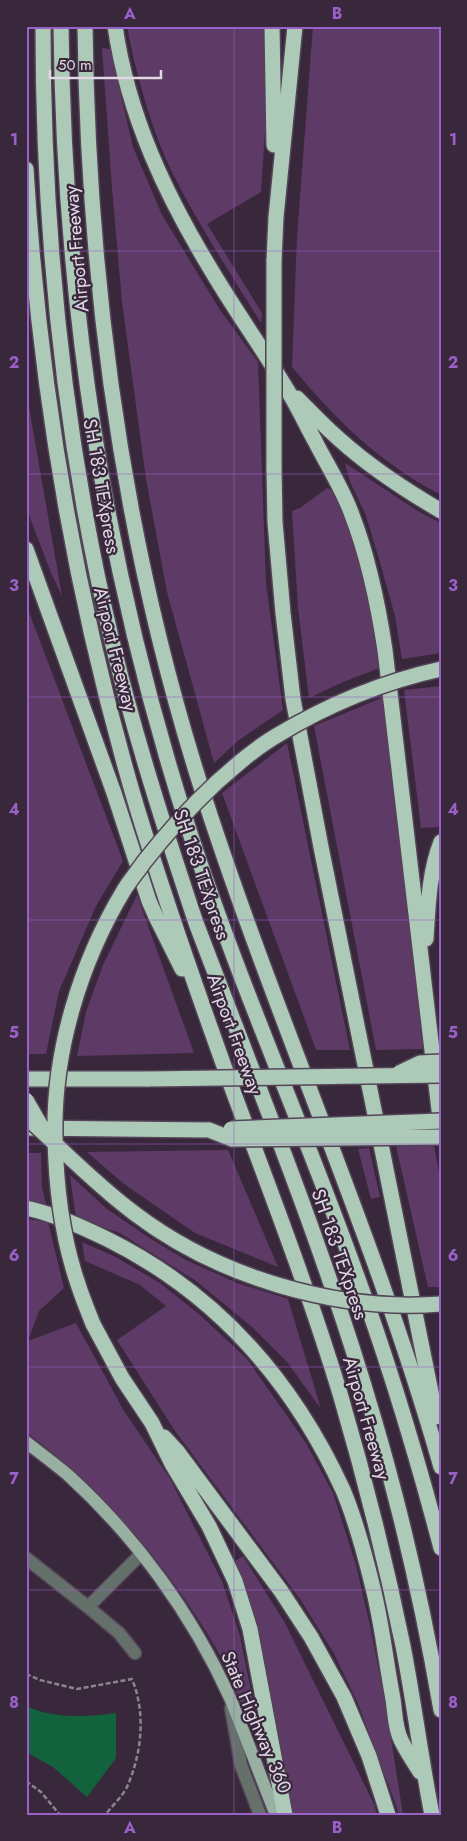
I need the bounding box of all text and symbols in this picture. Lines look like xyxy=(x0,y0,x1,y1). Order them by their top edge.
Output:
text: A xyxy=(123,2,136,25)
text: B xyxy=(332,2,342,25)
scale bar xyxy=(50,48,161,80)
text: 50 m xyxy=(58,54,92,76)
text: 1 xyxy=(10,128,18,151)
text: 1 xyxy=(449,128,457,151)
street label: Airport Freeway xyxy=(57,184,95,313)
text: 2 xyxy=(9,351,19,374)
text: 2 xyxy=(448,351,458,374)
street label: SH 183 TEXpress xyxy=(76,416,127,556)
text: 3 xyxy=(9,574,19,597)
text: 3 xyxy=(448,574,458,597)
street label: Airport Freeway xyxy=(87,584,144,715)
text: 4 xyxy=(8,798,20,821)
text: 4 xyxy=(447,798,459,821)
street label: SH 183 TEXpress xyxy=(167,805,237,944)
street label: Airport Freeway xyxy=(200,970,269,1099)
text: 5 xyxy=(9,1021,19,1044)
text: 5 xyxy=(448,1021,458,1044)
street label: SH 183 TEXpress xyxy=(305,1185,375,1324)
text: 6 xyxy=(9,1244,19,1267)
text: 6 xyxy=(448,1244,458,1267)
street label: Airport Freeway xyxy=(336,1353,397,1483)
text: 7 xyxy=(9,1467,19,1490)
text: 7 xyxy=(448,1467,458,1490)
street label: State Highway 360 xyxy=(214,1647,299,1797)
text: 8 xyxy=(9,1691,19,1714)
text: 8 xyxy=(448,1691,458,1714)
text: A xyxy=(123,1816,136,1839)
text: B xyxy=(332,1816,342,1839)

